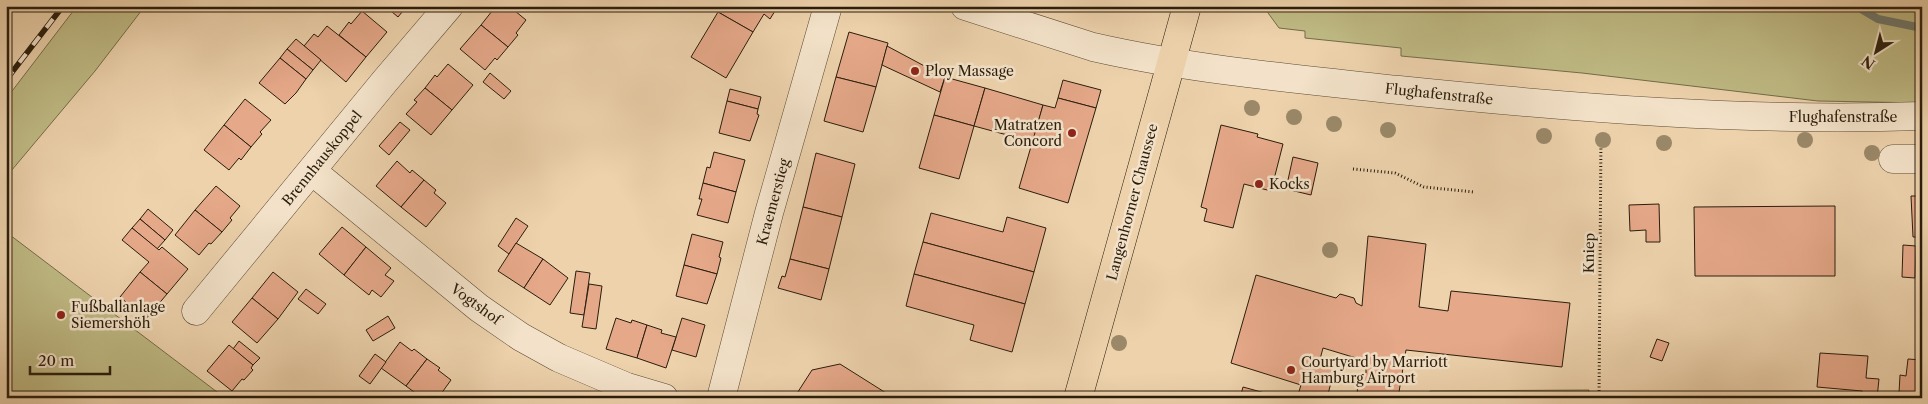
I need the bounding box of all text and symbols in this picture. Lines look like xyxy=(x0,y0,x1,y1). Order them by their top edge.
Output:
north arrow xyxy=(1850,28,1900,78)
text: N xyxy=(1858,52,1879,73)
place label: Ploy Massage xyxy=(925,62,1014,80)
marker: Ploy Massage xyxy=(909,65,921,77)
street label: Flughafenstraße xyxy=(1384,79,1494,109)
street label: Brennhauskoppel xyxy=(278,107,366,209)
street label: Flughafenstraße xyxy=(1789,108,1897,126)
place label: Matratzen Concord xyxy=(994,116,1062,150)
street label: Langenhorner Chaussee xyxy=(1102,121,1162,283)
marker: Matratzen Concord xyxy=(1066,127,1078,139)
street label: Kraemerstieg xyxy=(753,156,793,247)
place label: Kocks xyxy=(1269,175,1310,193)
marker: Kocks xyxy=(1253,178,1265,190)
street label: Kniep xyxy=(1580,233,1598,273)
street label: Vogtshof xyxy=(446,279,506,330)
place label: Fußballanlage Siemershöh xyxy=(71,298,166,332)
marker: Fußballanlage Siemershöh xyxy=(55,309,67,321)
scale bar xyxy=(30,344,110,376)
text: 20 m xyxy=(38,351,74,370)
place label: Courtyard by Marriott Hamburg Airport xyxy=(1301,353,1448,387)
marker: Courtyard by Marriott Hamburg Airport xyxy=(1285,364,1297,376)

